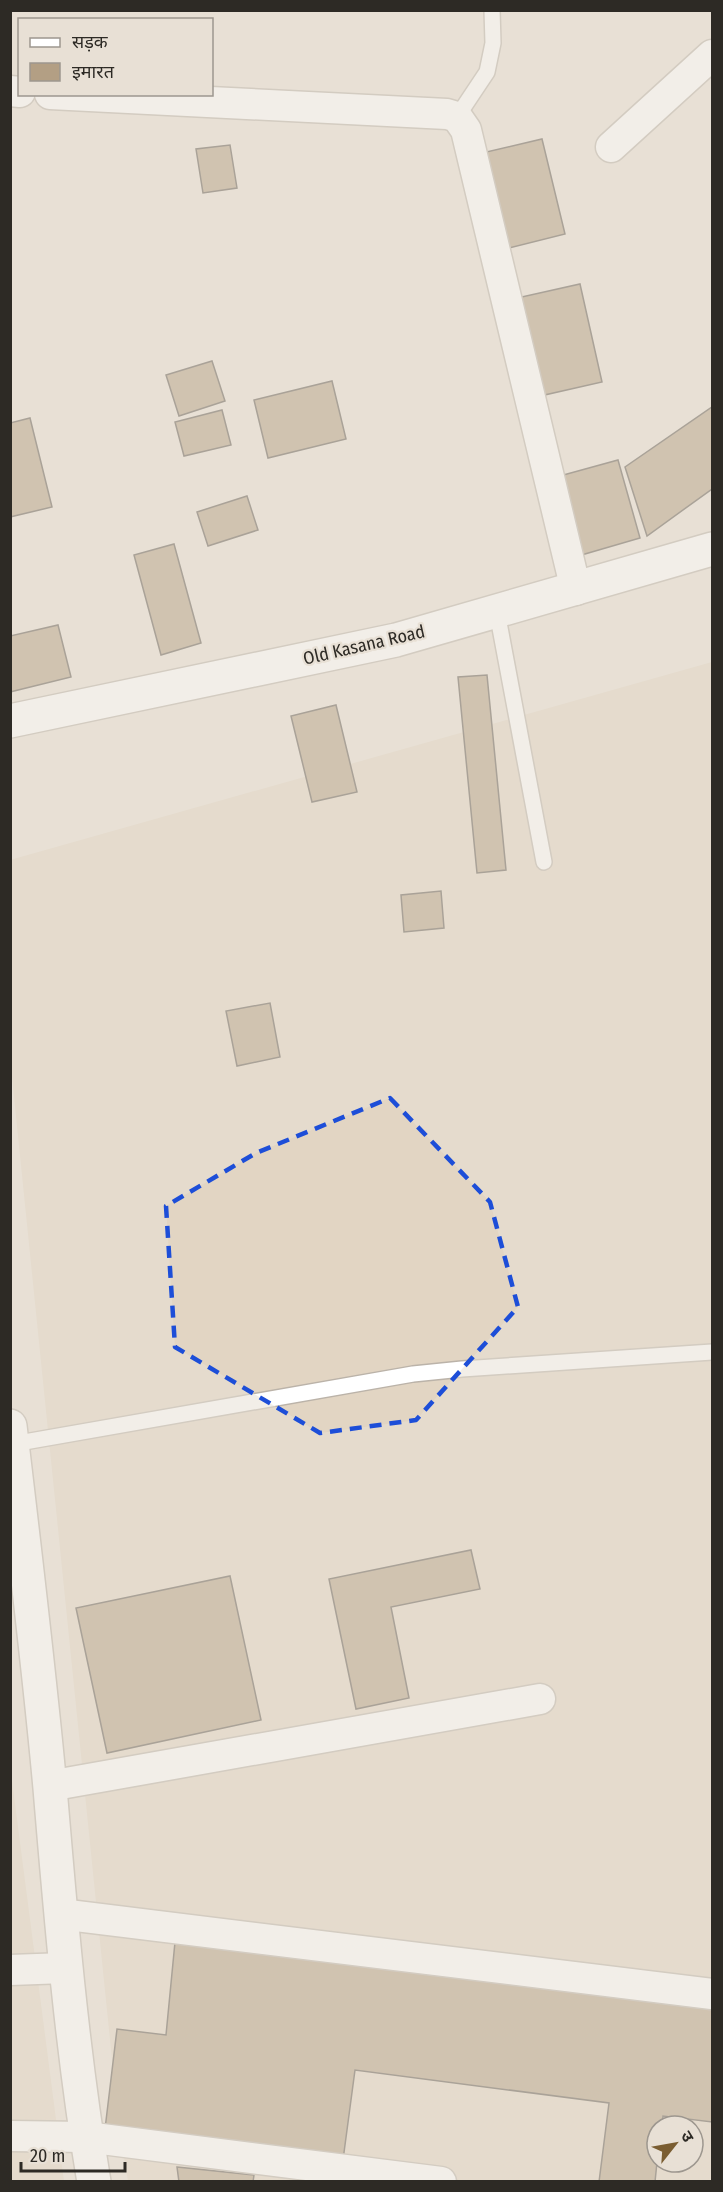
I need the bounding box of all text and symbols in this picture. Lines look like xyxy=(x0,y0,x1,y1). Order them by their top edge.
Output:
legend xyxy=(18,18,213,96)
text: सड़क xyxy=(72,31,109,53)
text: इमारत xyxy=(72,61,115,83)
street label: Old Kasana Road xyxy=(301,620,427,670)
north arrow xyxy=(645,2114,705,2174)
text: उ xyxy=(677,2128,698,2146)
scale bar xyxy=(21,2135,124,2173)
text: 20 m xyxy=(30,2145,65,2167)

